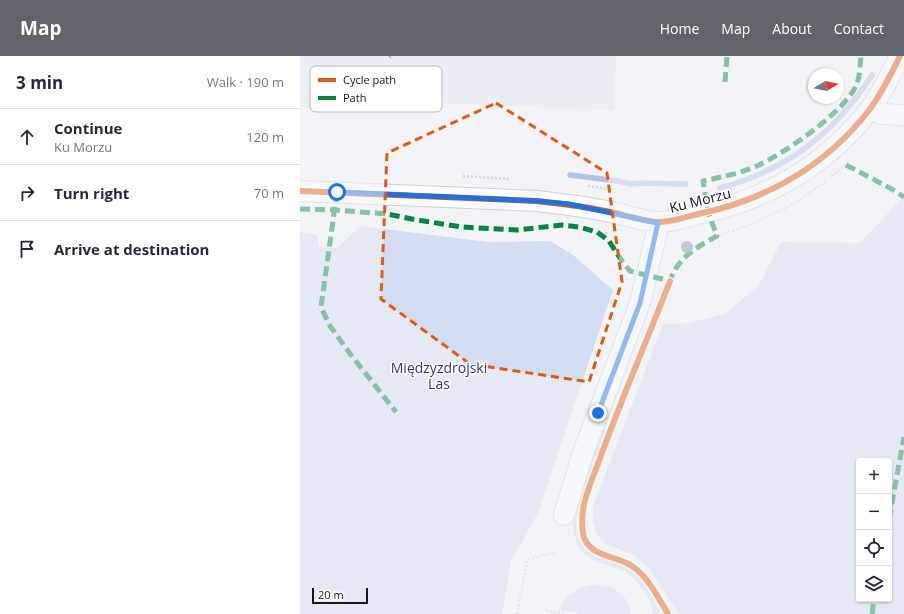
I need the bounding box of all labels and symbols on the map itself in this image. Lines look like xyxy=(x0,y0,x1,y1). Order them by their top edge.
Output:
legend xyxy=(310,66,442,112)
north arrow xyxy=(808,68,844,104)
text: Cycle path xyxy=(343,72,396,87)
text: Path xyxy=(343,90,366,105)
route start xyxy=(328,183,346,201)
street label: Ku Morzu xyxy=(667,183,733,217)
park label: Międzyzdrojski Las xyxy=(391,358,487,393)
route end xyxy=(589,404,607,422)
scale bar xyxy=(312,586,368,605)

